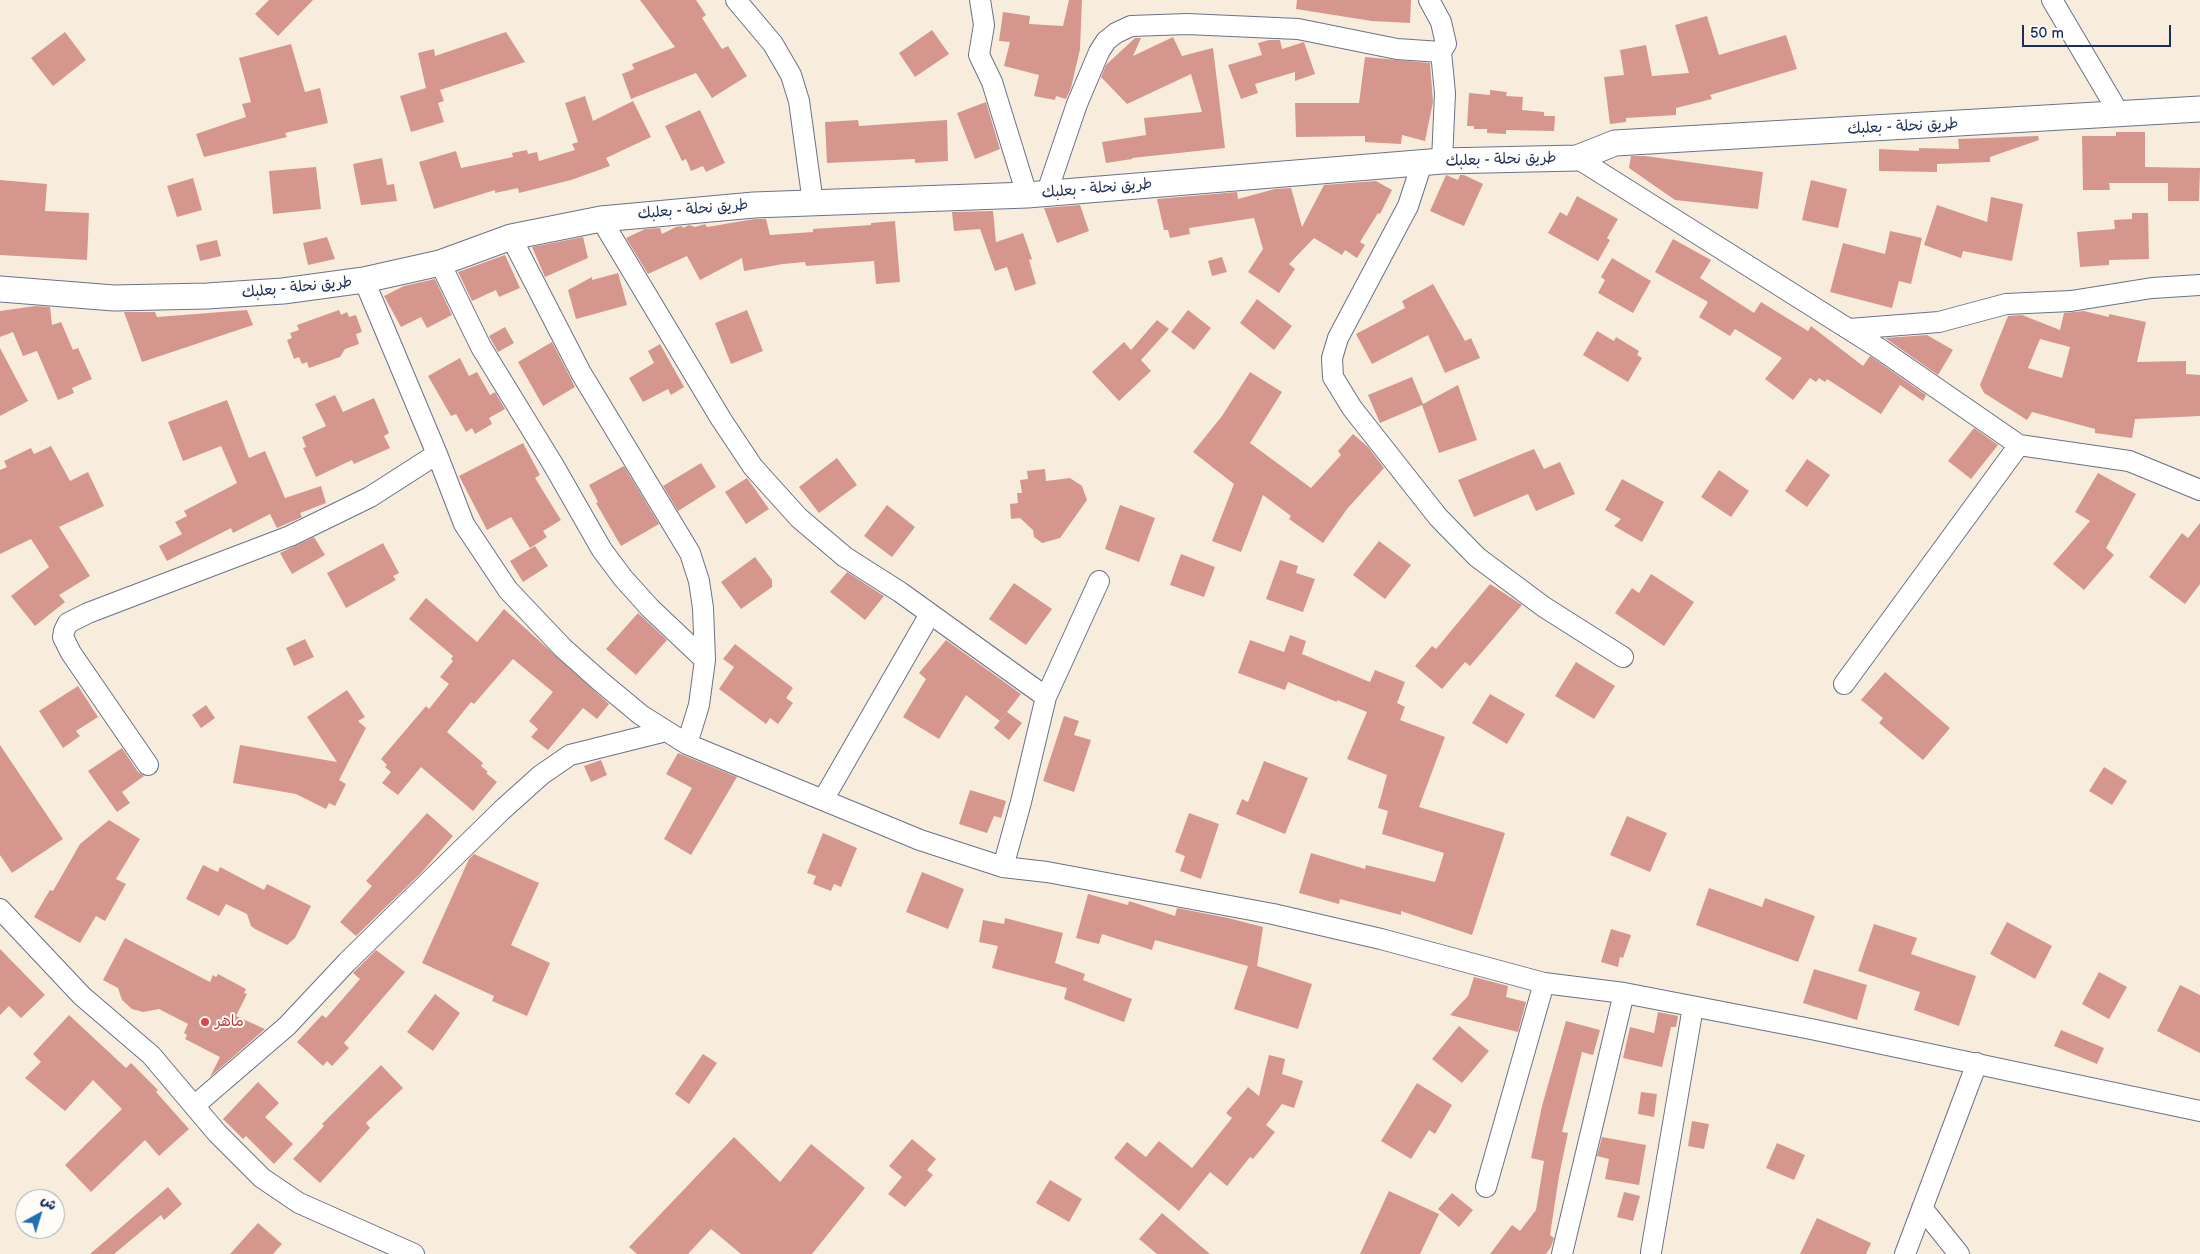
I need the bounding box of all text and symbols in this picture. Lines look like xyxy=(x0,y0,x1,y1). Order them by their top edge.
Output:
scale bar xyxy=(2025,15,2174,47)
text: 50 m xyxy=(2030,24,2064,43)
street label: طريق نحلة - بعلبك xyxy=(1847,115,1959,139)
street label: طريق نحلة - بعلبك xyxy=(1445,149,1557,171)
street label: طريق نحلة - بعلبك xyxy=(1041,175,1153,203)
street label: طريق نحلة - بعلبك xyxy=(637,196,749,224)
street label: طريق نحلة - بعلبك xyxy=(241,273,353,303)
place label: ماهر xyxy=(215,1013,244,1031)
marker: ماهر xyxy=(199,1016,211,1028)
north arrow xyxy=(15,1189,65,1239)
text: ش xyxy=(38,1191,60,1214)

